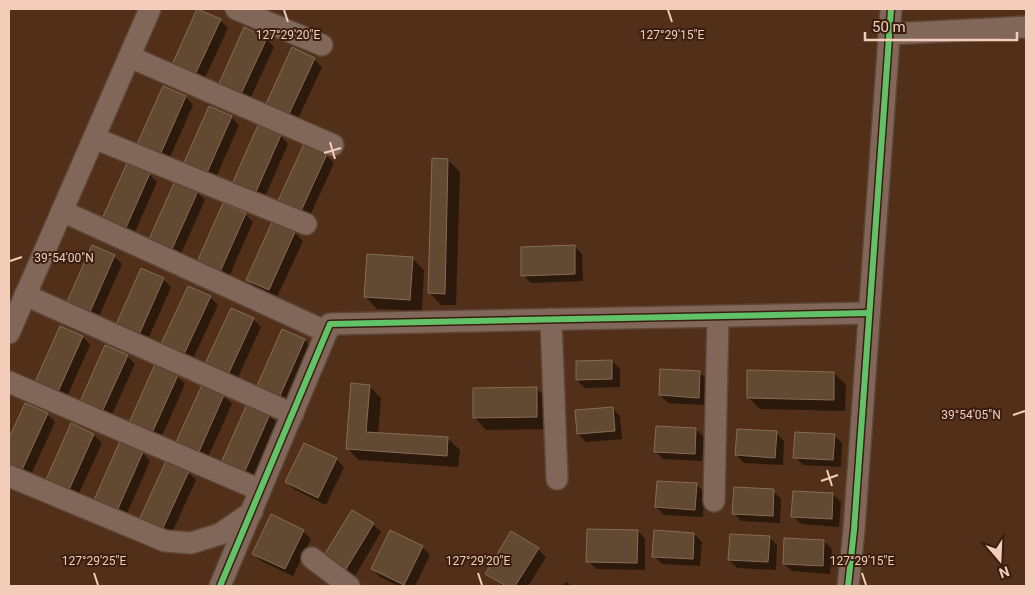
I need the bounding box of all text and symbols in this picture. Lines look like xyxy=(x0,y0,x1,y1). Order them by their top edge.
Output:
scale bar xyxy=(865,10,1018,42)
text: 50 m xyxy=(872,18,906,36)
text: 127°29'20"E xyxy=(256,28,320,42)
text: 127°29'15"E xyxy=(640,28,704,42)
text: 39°54'00"N xyxy=(34,251,94,265)
text: 39°54'05"N xyxy=(941,408,1001,422)
north arrow xyxy=(975,535,1025,585)
text: 127°29'25"E xyxy=(62,554,126,568)
text: 127°29'20"E xyxy=(446,554,510,568)
text: 127°29'15"E xyxy=(830,554,894,568)
text: N xyxy=(997,563,1012,581)

